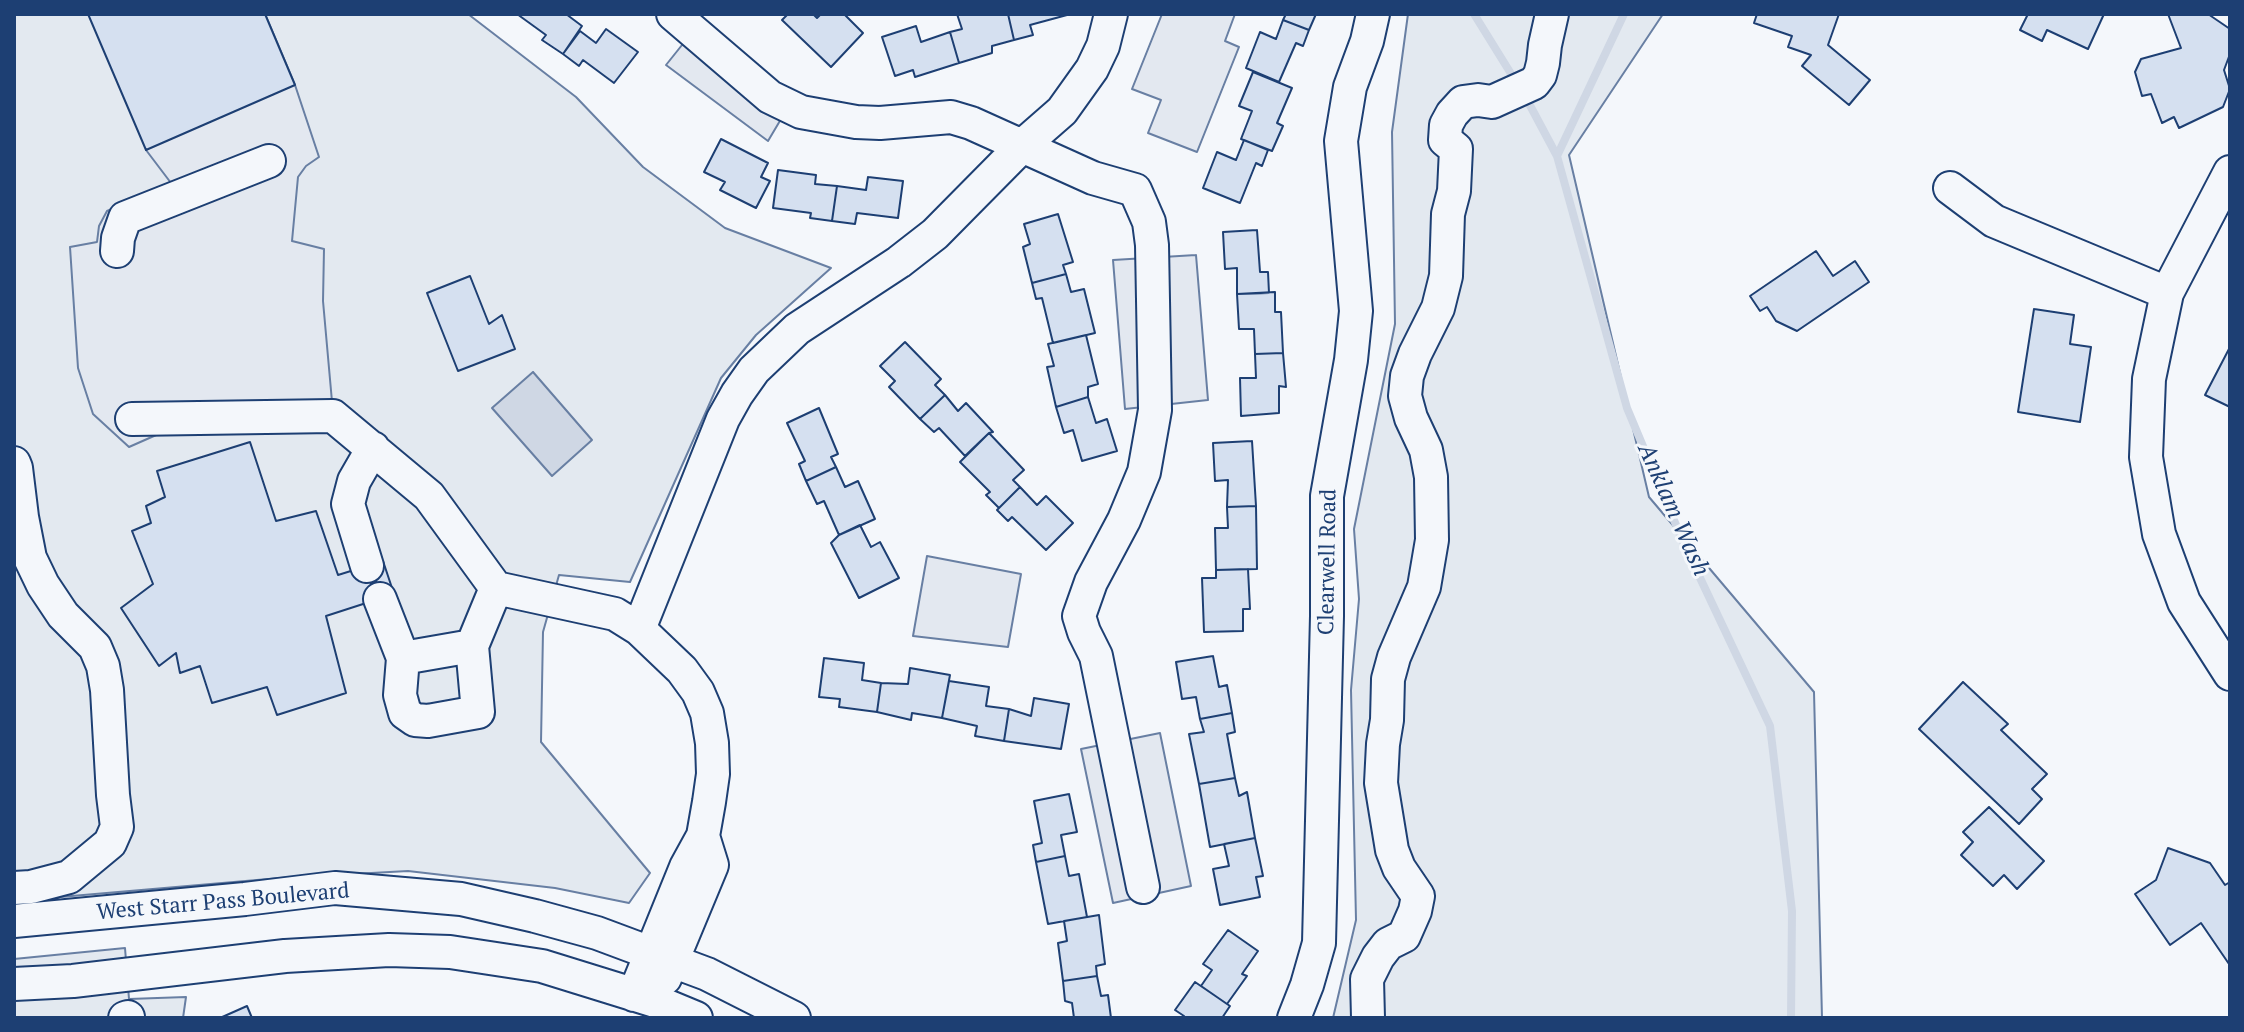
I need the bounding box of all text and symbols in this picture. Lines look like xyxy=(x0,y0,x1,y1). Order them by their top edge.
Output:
water label: Anklam Wash xyxy=(1631,439,1715,581)
street label: Clearwell Road xyxy=(1314,489,1342,635)
street label: West Starr Pass Boulevard xyxy=(96,878,350,926)

